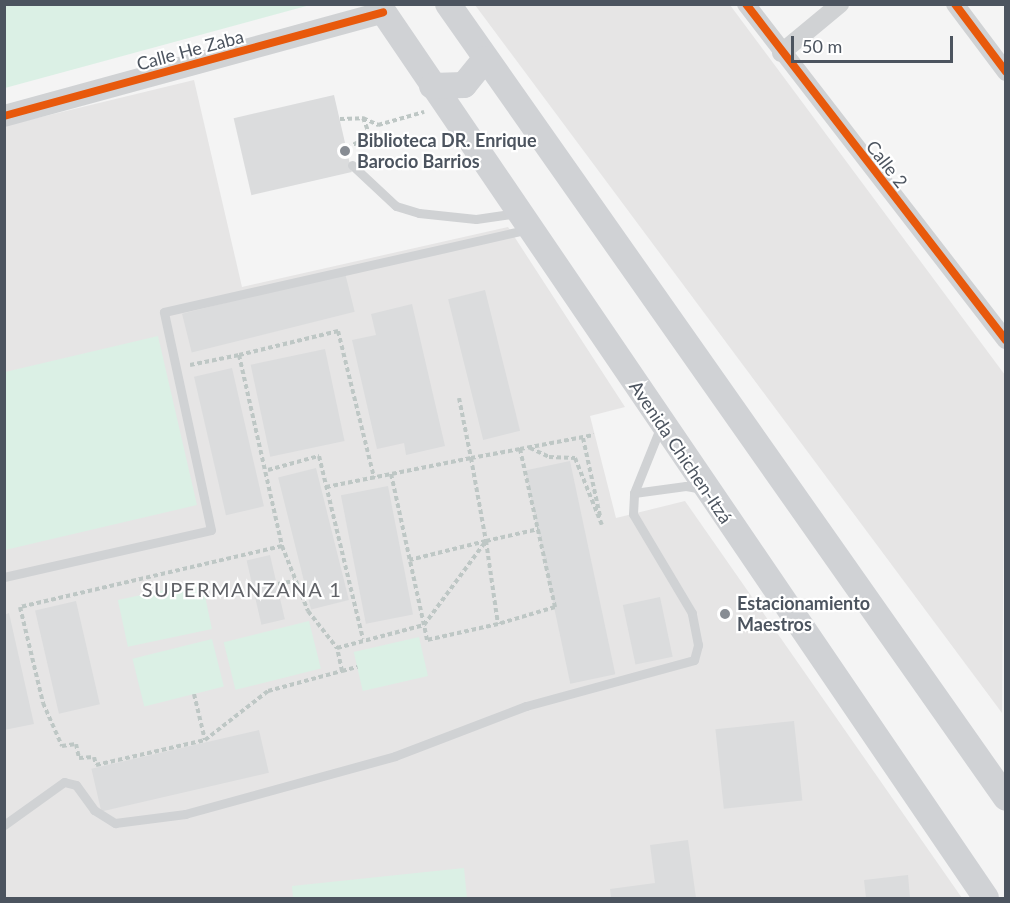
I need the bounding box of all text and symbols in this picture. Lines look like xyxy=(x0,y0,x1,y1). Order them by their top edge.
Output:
scale bar xyxy=(794,24,956,62)
street label: Calle He Zaba xyxy=(134,25,246,75)
text: 50 m xyxy=(802,35,842,57)
place label: Biblioteca DR. Enrique Barocio Barrios xyxy=(357,130,537,172)
street label: Calle 2 xyxy=(862,136,912,192)
marker: Biblioteca DR. Enrique Barocio Barrios xyxy=(338,144,352,158)
street label: Avenida Chichen-Itzá xyxy=(625,376,737,528)
district label: SUPERMANZANA 1 xyxy=(141,577,343,601)
place label: Estacionamiento Maestros xyxy=(737,593,870,636)
marker: Estacionamiento Maestros xyxy=(718,607,732,621)

